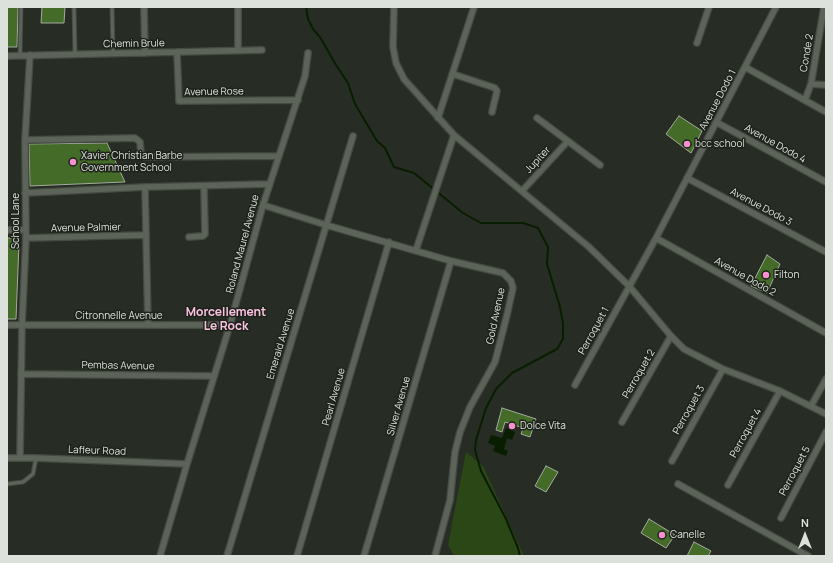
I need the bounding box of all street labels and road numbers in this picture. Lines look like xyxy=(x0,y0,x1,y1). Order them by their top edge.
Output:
street label: Conde 2 xyxy=(798,33,816,73)
street label: Chemin Brule xyxy=(103,37,165,51)
street label: Avenue Dodo 1 xyxy=(697,68,739,132)
street label: Avenue Rose xyxy=(184,85,244,99)
street label: Avenue Dodo 4 xyxy=(742,122,808,166)
street label: Jupiter xyxy=(523,144,553,176)
street label: Avenue Dodo 3 xyxy=(728,186,794,228)
street label: School Lane xyxy=(10,193,22,249)
street label: Roland Maurel Avenue xyxy=(224,193,262,295)
street label: Avenue Palmier xyxy=(51,221,121,235)
street label: Avenue Dodo 2 xyxy=(712,255,778,299)
street label: Gold Avenue xyxy=(484,287,508,345)
street label: Perroquet 1 xyxy=(576,305,612,357)
street label: Emerald Avenue xyxy=(265,307,297,381)
street label: Citronnelle Avenue xyxy=(75,310,163,322)
street label: Perroquet 2 xyxy=(620,347,658,401)
street label: Pembas Avenue xyxy=(81,359,155,373)
street label: Pearl Avenue xyxy=(320,367,348,427)
street label: Silver Avenue xyxy=(385,375,413,437)
street label: Perroquet 3 xyxy=(671,383,707,437)
street label: Perroquet 4 xyxy=(728,406,764,460)
street label: Lafleur Road xyxy=(68,444,126,458)
street label: Perroquet 5 xyxy=(777,444,813,498)

